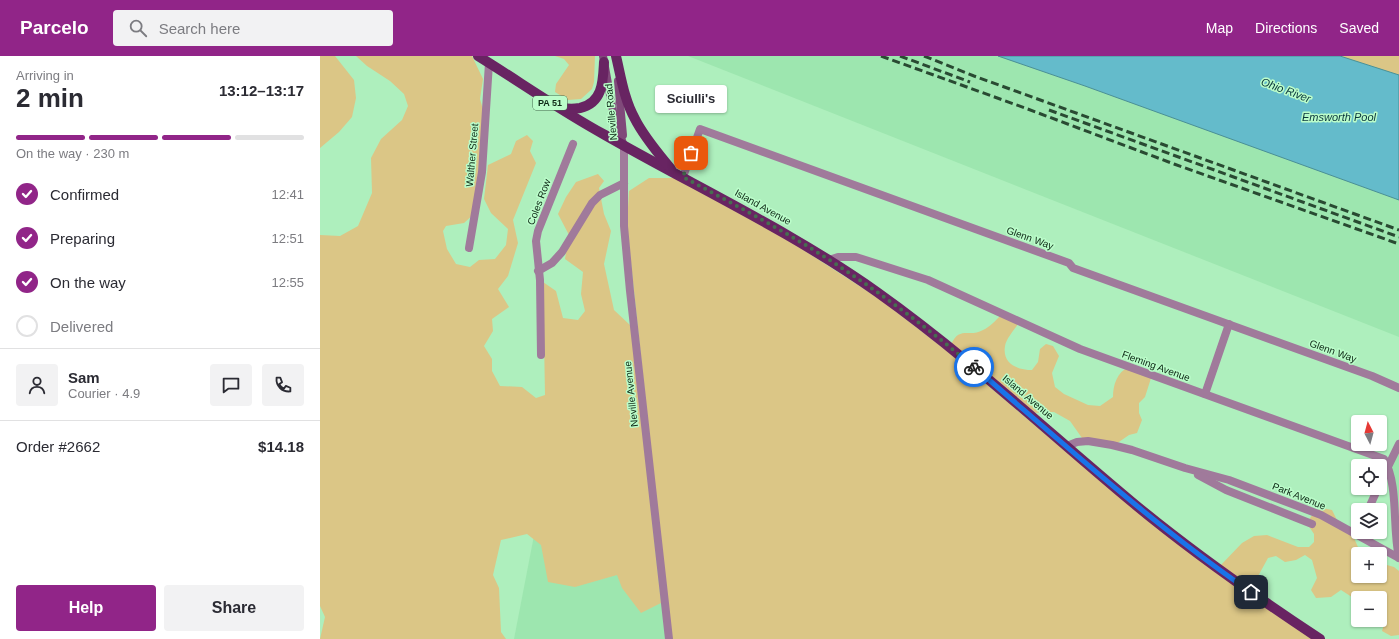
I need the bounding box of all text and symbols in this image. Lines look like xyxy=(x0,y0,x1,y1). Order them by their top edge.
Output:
search box xyxy=(113,10,393,46)
text: Parcelo xyxy=(20,17,89,38)
icon: search xyxy=(127,17,149,39)
text: Search here xyxy=(159,20,240,37)
text: Map xyxy=(1206,20,1233,36)
text: Directions xyxy=(1255,20,1317,36)
text: Saved xyxy=(1339,20,1379,36)
text: Arriving in xyxy=(16,68,74,83)
water label: Ohio River xyxy=(1260,75,1314,105)
text: 13:12–13:17 xyxy=(219,82,304,99)
text: 2 min xyxy=(16,83,84,113)
street label: Neville Road xyxy=(603,83,619,141)
callout: Sciulli's xyxy=(655,85,727,113)
text: Sciulli's xyxy=(667,91,715,106)
road number: PA 51 xyxy=(533,96,567,110)
water label: Emsworth Pool xyxy=(1302,111,1377,123)
street label: Walther Street xyxy=(464,123,480,187)
pin xyxy=(674,136,708,170)
icon: bag xyxy=(680,142,702,164)
text: On the way · 230 m xyxy=(16,146,129,161)
street label: Coles Row xyxy=(525,177,553,227)
icon: check xyxy=(16,183,38,205)
text: Confirmed xyxy=(50,186,119,203)
text: 12:41 xyxy=(271,187,304,202)
street label: Island Avenue xyxy=(733,187,793,227)
street label: Glenn Way xyxy=(1005,224,1055,252)
icon: check xyxy=(16,227,38,249)
text: Preparing xyxy=(50,230,115,247)
text: 12:51 xyxy=(271,231,304,246)
icon: check xyxy=(16,271,38,293)
text: On the way xyxy=(50,274,126,291)
text: 12:55 xyxy=(271,275,304,290)
text: Delivered xyxy=(50,318,113,335)
street label: Glenn Way xyxy=(1308,337,1358,365)
courier xyxy=(954,347,994,387)
street label: Fleming Avenue xyxy=(1121,349,1192,384)
icon: bike xyxy=(963,356,985,378)
street label: Neville Avenue xyxy=(622,360,640,427)
button: person xyxy=(16,364,58,406)
button: chat xyxy=(210,364,252,406)
button: phone xyxy=(262,364,304,406)
text: Sam xyxy=(68,369,100,386)
street label: Island Avenue xyxy=(1000,373,1056,422)
text: Courier · 4.9 xyxy=(68,386,140,401)
north arrow xyxy=(1351,415,1387,451)
map controls xyxy=(1351,415,1387,627)
text: Order #2662 xyxy=(16,438,100,455)
text: $14.18 xyxy=(258,438,304,455)
button: locate xyxy=(1351,459,1387,495)
street label: Park Avenue xyxy=(1271,480,1328,512)
button: layers xyxy=(1351,503,1387,539)
button: + xyxy=(1351,547,1387,583)
pin xyxy=(1234,575,1268,609)
icon: home xyxy=(1240,581,1262,603)
button: Help xyxy=(16,585,156,631)
button: Share xyxy=(164,585,304,631)
button: − xyxy=(1351,591,1387,627)

